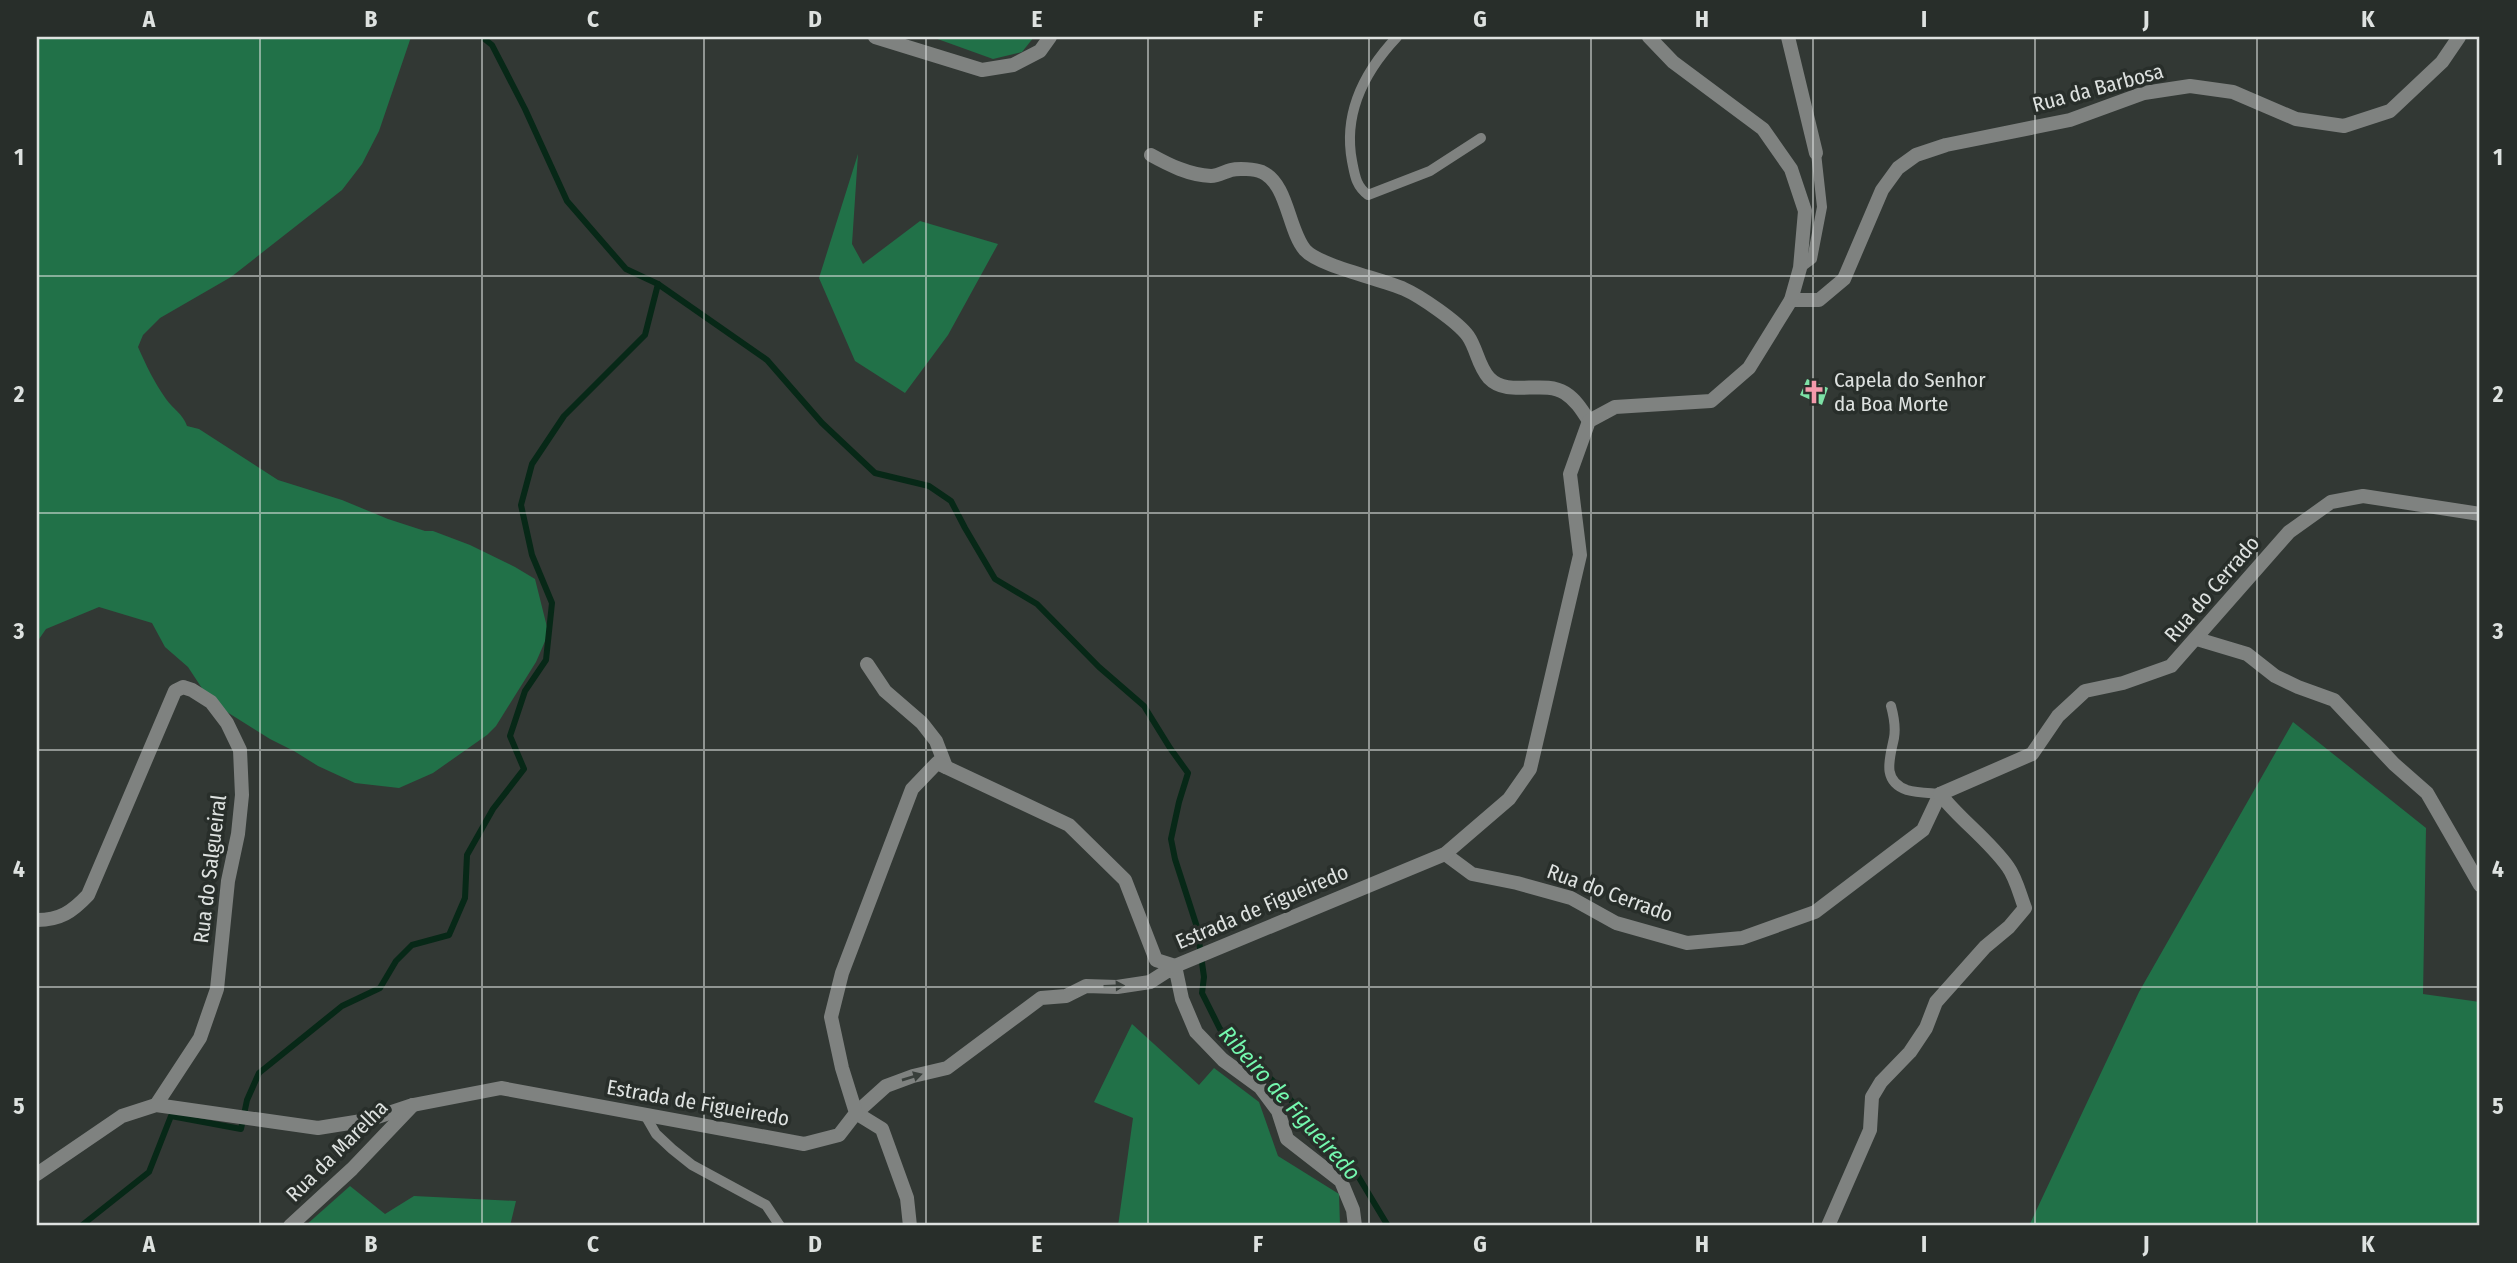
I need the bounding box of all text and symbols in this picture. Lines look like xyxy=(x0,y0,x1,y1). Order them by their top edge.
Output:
text: A xyxy=(142,5,156,33)
text: B xyxy=(365,5,378,33)
text: C xyxy=(587,5,599,33)
text: D xyxy=(808,5,822,33)
text: E xyxy=(1032,5,1043,33)
text: F xyxy=(1253,5,1263,33)
text: G xyxy=(1473,5,1487,33)
text: H xyxy=(1695,5,1709,33)
text: I xyxy=(1921,5,1927,33)
text: J xyxy=(2142,5,2149,33)
text: K xyxy=(2361,5,2375,33)
street label: Rua da Barbosa xyxy=(2030,58,2166,118)
text: 1 xyxy=(14,143,24,171)
text: 1 xyxy=(2493,143,2503,171)
place label: Capela do Senhor da Boa Morte xyxy=(1834,367,1986,417)
church icon: Capela do Senhor da Boa Morte xyxy=(1800,378,1828,406)
text: 2 xyxy=(13,380,25,408)
text: 2 xyxy=(2492,380,2504,408)
street label: Rua do Cerrado xyxy=(2159,531,2265,647)
text: 3 xyxy=(13,617,25,645)
text: 3 xyxy=(2492,617,2504,645)
street label: Rua do Salgueiral xyxy=(188,793,232,945)
text: 4 xyxy=(13,855,25,883)
text: 4 xyxy=(2492,855,2504,883)
street label: Rua do Cerrado xyxy=(1543,858,1677,928)
street label: Estrada de Figueiredo xyxy=(1172,859,1352,955)
one-way arrow xyxy=(1103,981,1125,992)
water label: Ribeiro de Figueiredo xyxy=(1213,1020,1367,1186)
one-way arrow xyxy=(902,1071,923,1081)
street label: Estrada de Figueiredo xyxy=(605,1074,791,1132)
text: 5 xyxy=(13,1092,25,1120)
text: 5 xyxy=(2492,1092,2504,1120)
street label: Rua da Marelha xyxy=(281,1095,393,1207)
text: A xyxy=(142,1230,156,1258)
text: B xyxy=(365,1230,378,1258)
text: C xyxy=(587,1230,599,1258)
text: D xyxy=(808,1230,822,1258)
text: E xyxy=(1032,1230,1043,1258)
text: F xyxy=(1253,1230,1263,1258)
text: G xyxy=(1473,1230,1487,1258)
text: H xyxy=(1695,1230,1709,1258)
text: I xyxy=(1921,1230,1927,1258)
text: J xyxy=(2142,1230,2149,1258)
text: K xyxy=(2361,1230,2375,1258)

